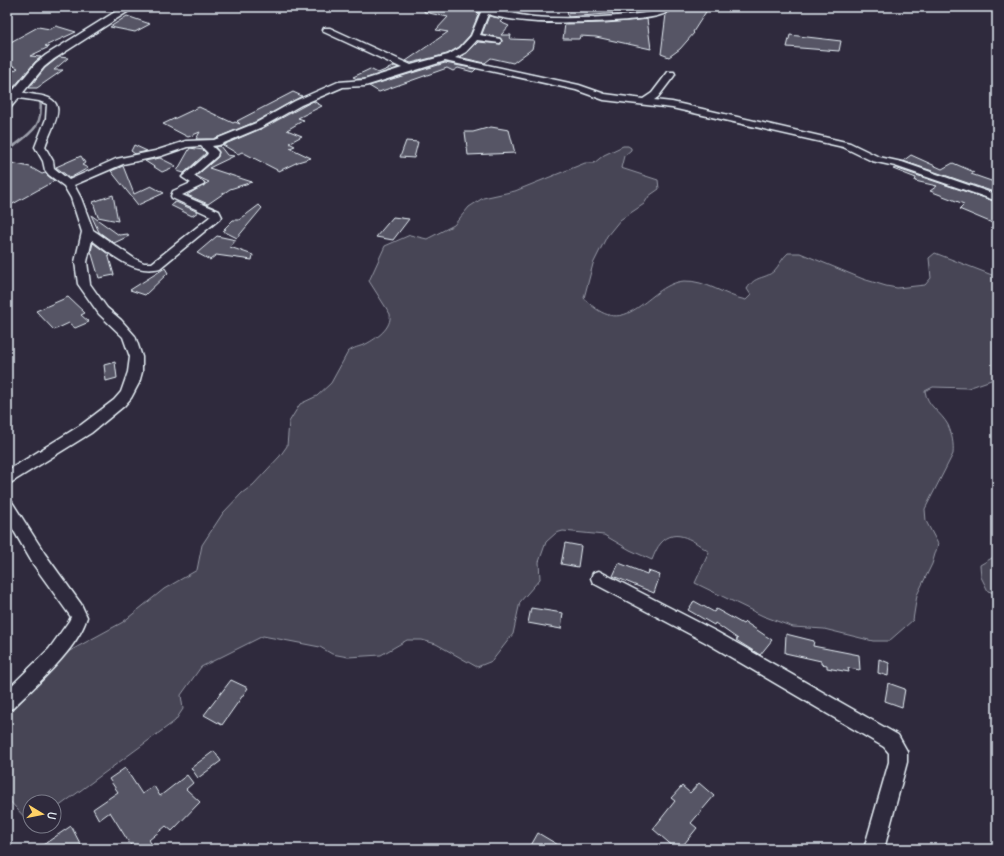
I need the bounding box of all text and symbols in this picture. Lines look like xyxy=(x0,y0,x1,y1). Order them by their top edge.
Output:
north arrow xyxy=(22,794,62,834)
text: U xyxy=(44,811,59,821)

